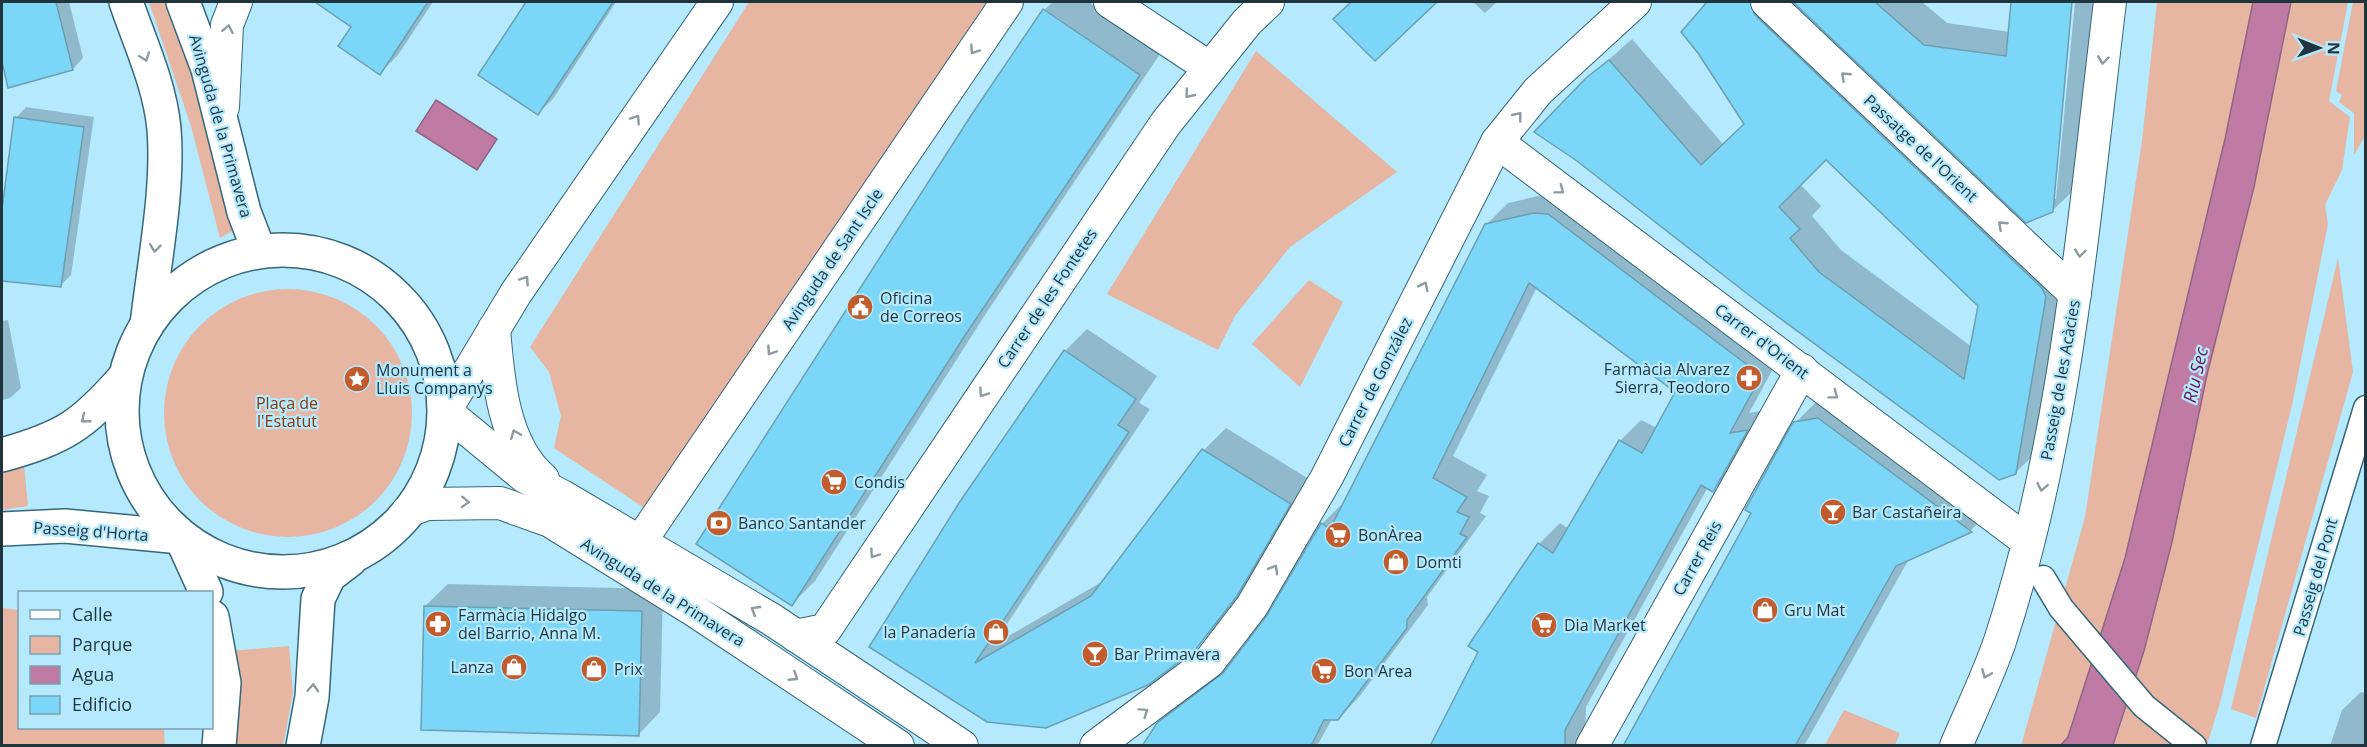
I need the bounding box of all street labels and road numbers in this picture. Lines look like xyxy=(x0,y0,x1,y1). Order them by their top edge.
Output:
street label: Avinguda de la Primavera xyxy=(184,32,258,220)
street label: Passatge de l'Orient xyxy=(1859,89,1983,207)
street label: Avinguda de Sant Iscle xyxy=(776,184,888,334)
street label: Carrer de les Fontetes xyxy=(992,224,1102,372)
street label: Carrer d'Orient xyxy=(1710,298,1814,384)
street label: Passeig de les Acàcies xyxy=(2035,298,2085,462)
street label: Carrer de González xyxy=(1333,313,1417,451)
street label: Passeig del Pont xyxy=(2288,515,2342,638)
street label: Passeig d'Horta xyxy=(33,516,149,546)
street label: Carrer Reis xyxy=(1667,517,1727,599)
street label: Avinguda de la Primavera xyxy=(577,532,749,652)

